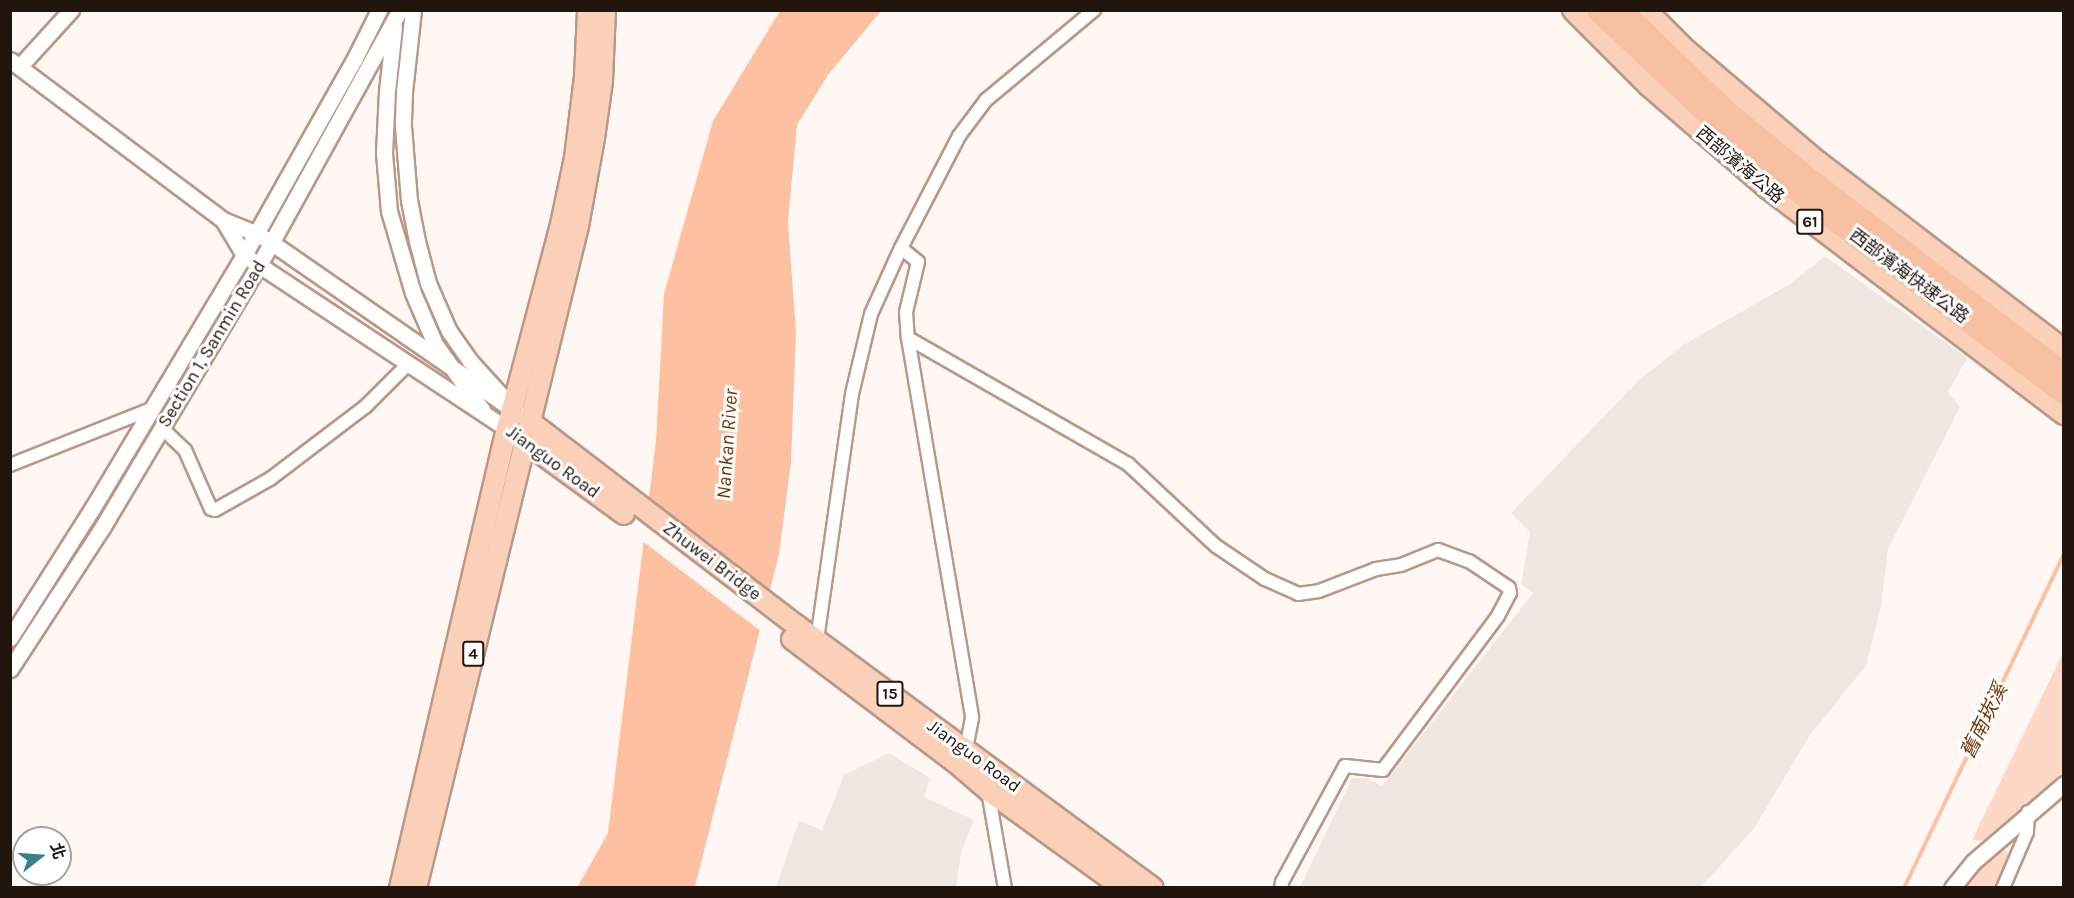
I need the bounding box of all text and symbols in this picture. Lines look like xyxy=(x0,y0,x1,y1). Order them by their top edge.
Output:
street label: 西部濱海公路 xyxy=(1692,122,1788,208)
road number: 61 xyxy=(1795,209,1825,235)
street label: 西部濱海快速公路 xyxy=(1845,224,1973,328)
street label: Section 1, Sanmin Road xyxy=(154,257,270,431)
water label: Nankan River xyxy=(711,388,743,500)
street label: Jianguo Road xyxy=(502,421,604,503)
street label: Zhuwei Bridge xyxy=(659,517,765,605)
road number: 4 xyxy=(461,641,485,667)
water label: 舊南崁溪 xyxy=(1956,680,2012,762)
road number: 15 xyxy=(875,681,905,707)
street label: Jianguo Road xyxy=(923,715,1025,797)
north arrow xyxy=(12,826,72,886)
text: 北 xyxy=(46,841,69,862)

